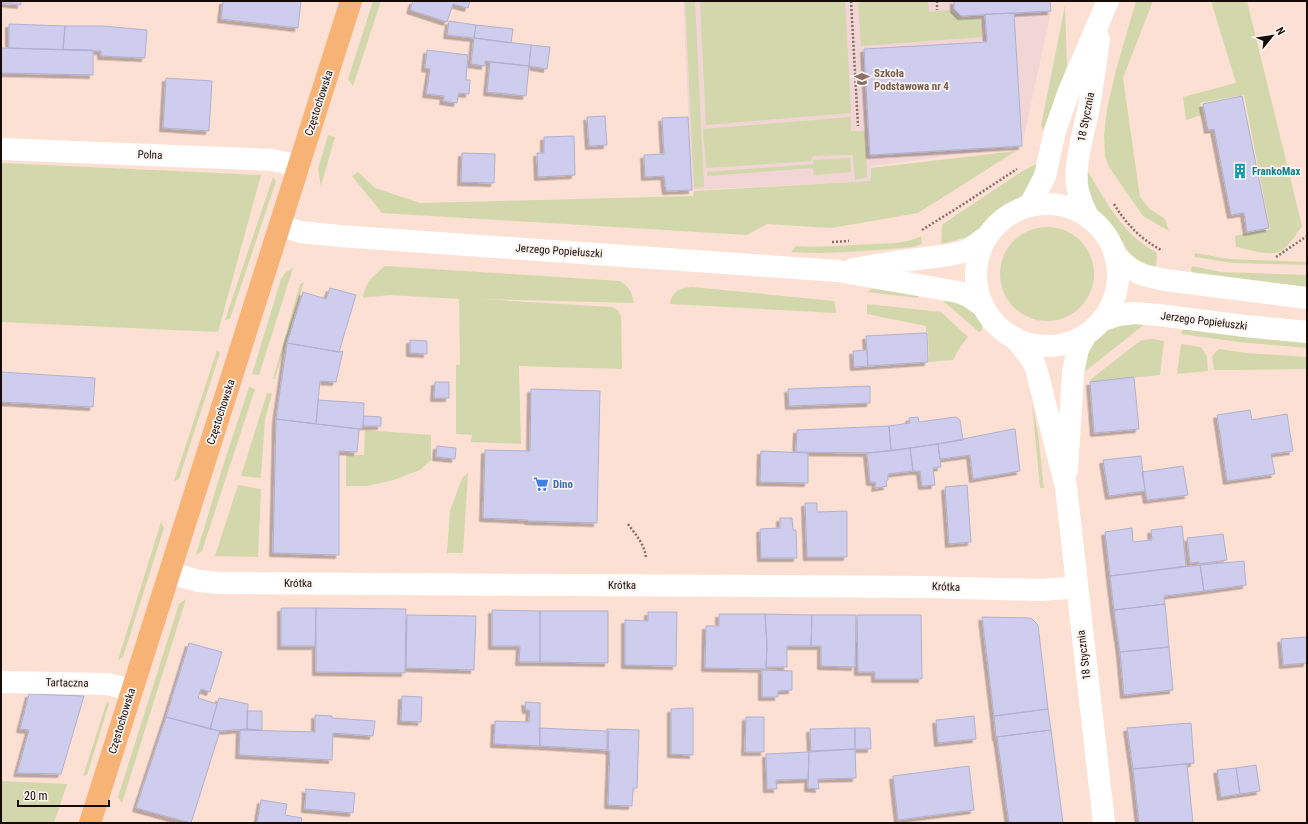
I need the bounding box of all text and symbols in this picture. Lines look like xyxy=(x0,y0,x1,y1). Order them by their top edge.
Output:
north arrow xyxy=(1252,16,1292,56)
text: N xyxy=(1273,25,1288,38)
place label: Szkoła Podstawowa nr 4 xyxy=(874,67,949,93)
street label: Częstochowska xyxy=(302,69,336,137)
school or university icon: Szkoła Podstawowa nr 4 xyxy=(853,70,871,88)
street label: 18 Stycznia xyxy=(1075,91,1097,143)
street label: Polna xyxy=(137,148,163,162)
building icon: FrankoMax xyxy=(1231,162,1249,180)
place label: FrankoMax xyxy=(1252,165,1300,178)
street label: Jerzego Popiełuszki xyxy=(515,241,603,261)
street label: Jerzego Popiełuszki xyxy=(1160,309,1248,333)
street label: Częstochowska xyxy=(204,378,238,446)
supermarket icon: Dino xyxy=(532,475,550,493)
place label: Dino xyxy=(553,478,573,491)
street label: Krótka xyxy=(284,577,312,590)
street label: Krótka xyxy=(608,579,636,592)
street label: Krótka xyxy=(932,580,960,594)
street label: 18 Stycznia xyxy=(1075,629,1093,681)
street label: Tartaczna xyxy=(45,676,89,690)
street label: Częstochowska xyxy=(106,687,138,755)
scale bar xyxy=(18,782,109,808)
text: 20 m xyxy=(24,789,48,803)

